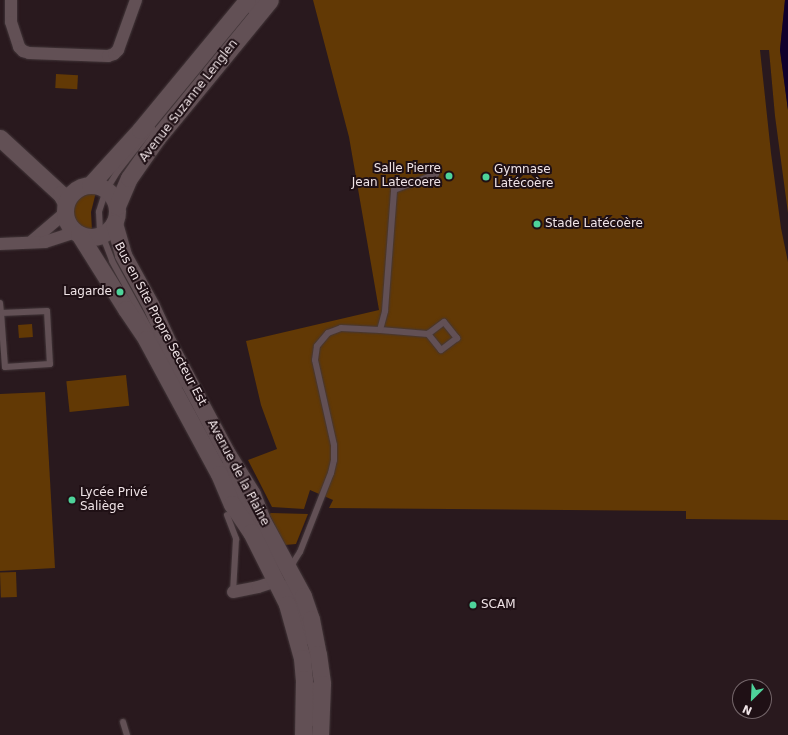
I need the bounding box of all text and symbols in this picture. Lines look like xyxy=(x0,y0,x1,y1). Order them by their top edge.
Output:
street label: Avenue Suzanne Lenglen xyxy=(137,37,241,165)
place label: Salle Pierre Jean Latecoere xyxy=(352,162,441,190)
place label: Gymnase Latécoère xyxy=(494,163,554,191)
marker: Salle Pierre Jean Latecoere xyxy=(444,171,454,181)
marker: Gymnase Latécoère xyxy=(481,172,491,182)
place label: Stade Latécoère xyxy=(545,217,643,231)
marker: Stade Latécoère xyxy=(532,219,542,229)
street label: Bus en Site Propre Secteur Est xyxy=(111,240,209,408)
place label: Lagarde xyxy=(63,285,112,299)
marker: Lagarde xyxy=(115,287,125,297)
street label: Avenue de la Plaine xyxy=(204,418,272,528)
place label: Lycée Privé Saliège xyxy=(80,486,148,514)
marker: Lycée Privé Saliège xyxy=(67,495,77,505)
place label: SCAM xyxy=(481,598,516,612)
marker: SCAM xyxy=(468,600,478,610)
north arrow xyxy=(732,679,772,719)
text: N xyxy=(740,702,754,717)

